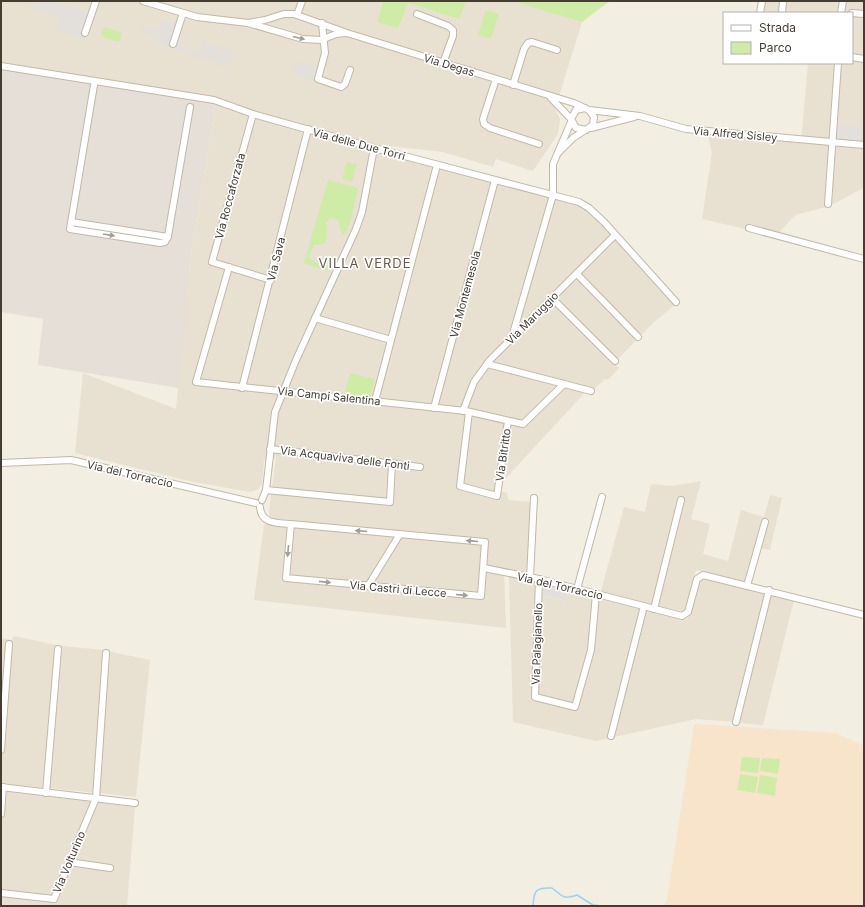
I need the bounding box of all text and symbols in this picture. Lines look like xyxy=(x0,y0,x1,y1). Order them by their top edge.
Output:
legend xyxy=(723,12,853,64)
text: Strada xyxy=(759,20,796,35)
one-way arrow xyxy=(293,35,305,41)
text: Parco xyxy=(759,40,792,55)
street label: Via Degas xyxy=(422,51,476,79)
street label: Via Alfred Sisley xyxy=(692,123,778,145)
street label: Via delle Due Torri xyxy=(311,125,407,163)
street label: Via Roccaforzata xyxy=(212,151,248,241)
one-way arrow xyxy=(103,232,115,238)
street label: Via Sava xyxy=(264,236,288,282)
street label: Via Montemesola xyxy=(447,249,483,339)
district label: VILLA VERDE xyxy=(318,255,412,271)
street label: Via Maruggio xyxy=(503,288,562,347)
street label: Via Campi Salentina xyxy=(277,384,381,408)
street label: Via Bitritto xyxy=(492,427,514,482)
street label: Via Acquaviva delle Fonti xyxy=(279,443,411,473)
street label: Via del Torraccio xyxy=(86,457,175,491)
one-way arrow xyxy=(355,527,367,534)
one-way arrow xyxy=(466,538,478,544)
one-way arrow xyxy=(285,545,292,557)
street label: Via del Torraccio xyxy=(516,569,605,603)
one-way arrow xyxy=(319,578,331,585)
street label: Via Castri di Lecce xyxy=(349,578,447,600)
one-way arrow xyxy=(456,591,468,598)
street label: Via Palagianello xyxy=(529,602,545,685)
street label: Via Volturino xyxy=(50,828,89,895)

